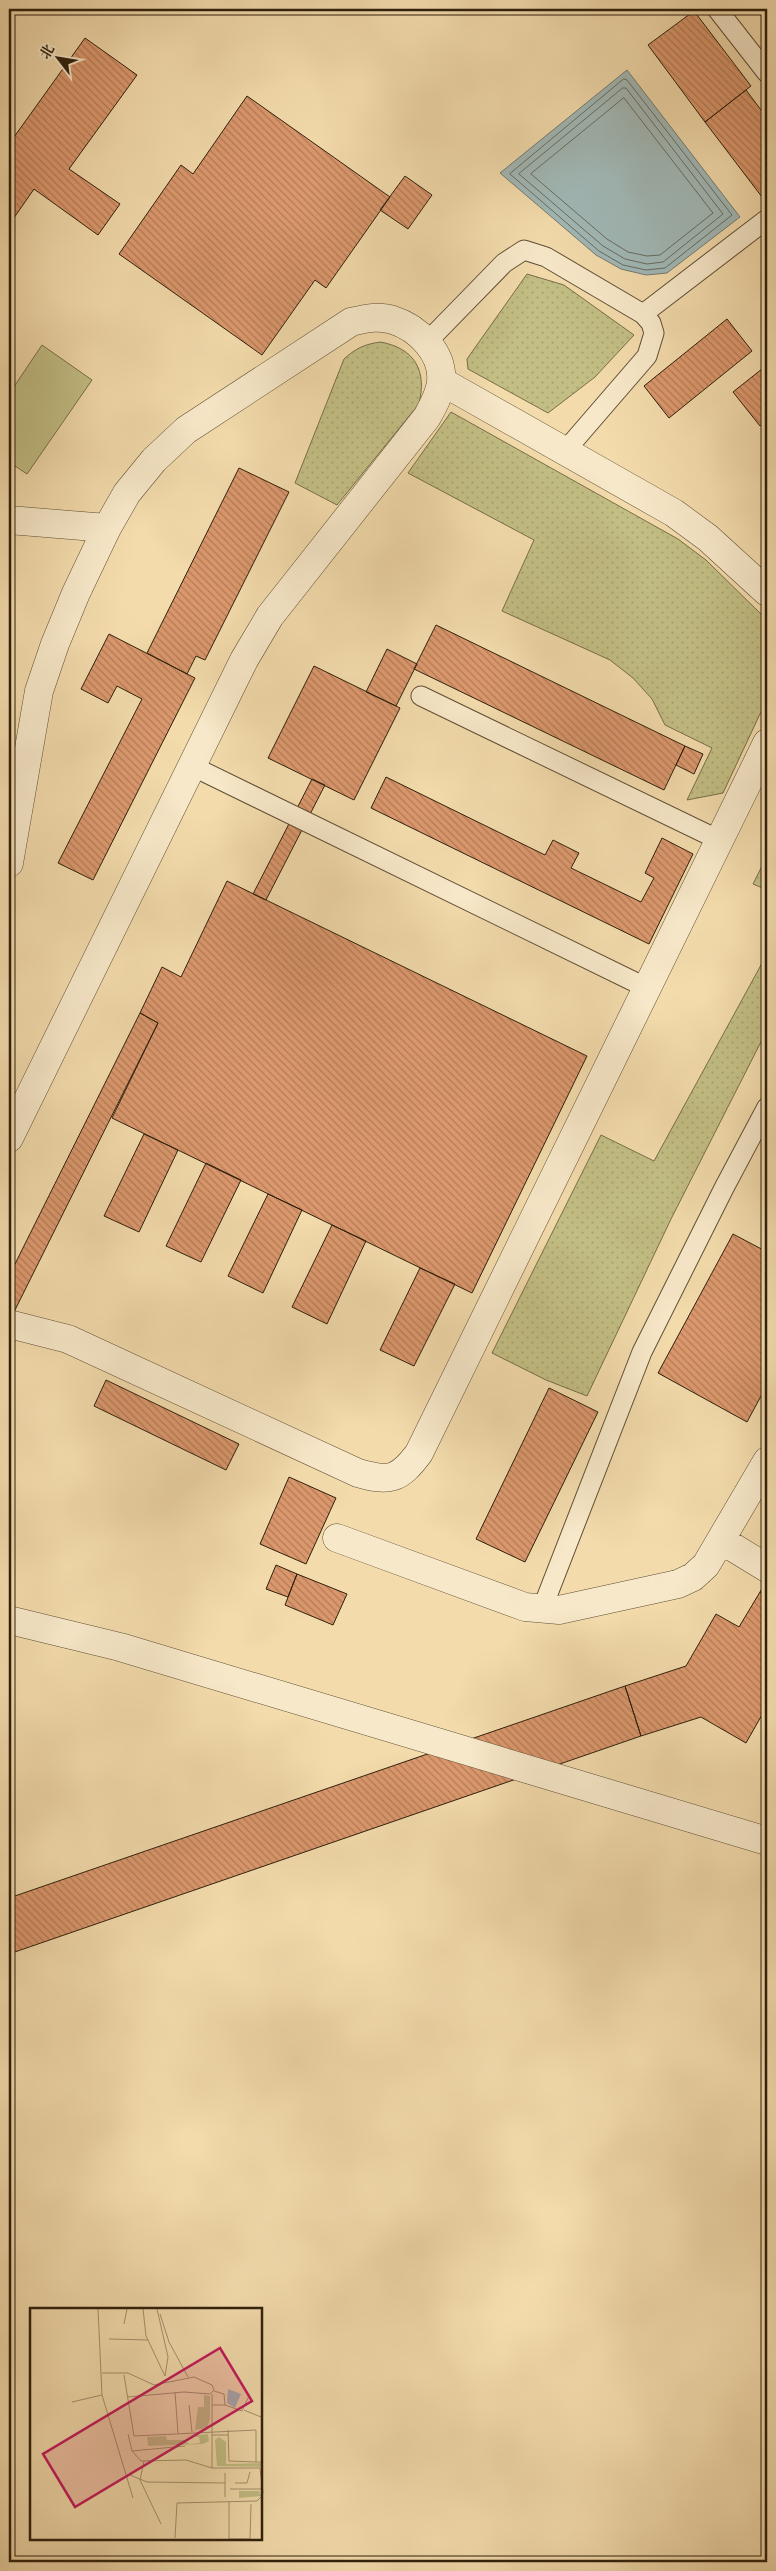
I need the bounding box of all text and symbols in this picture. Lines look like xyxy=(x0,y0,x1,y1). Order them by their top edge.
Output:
north arrow xyxy=(32,32,82,82)
text: 北 xyxy=(36,41,60,63)
inset map xyxy=(30,2308,262,2541)

